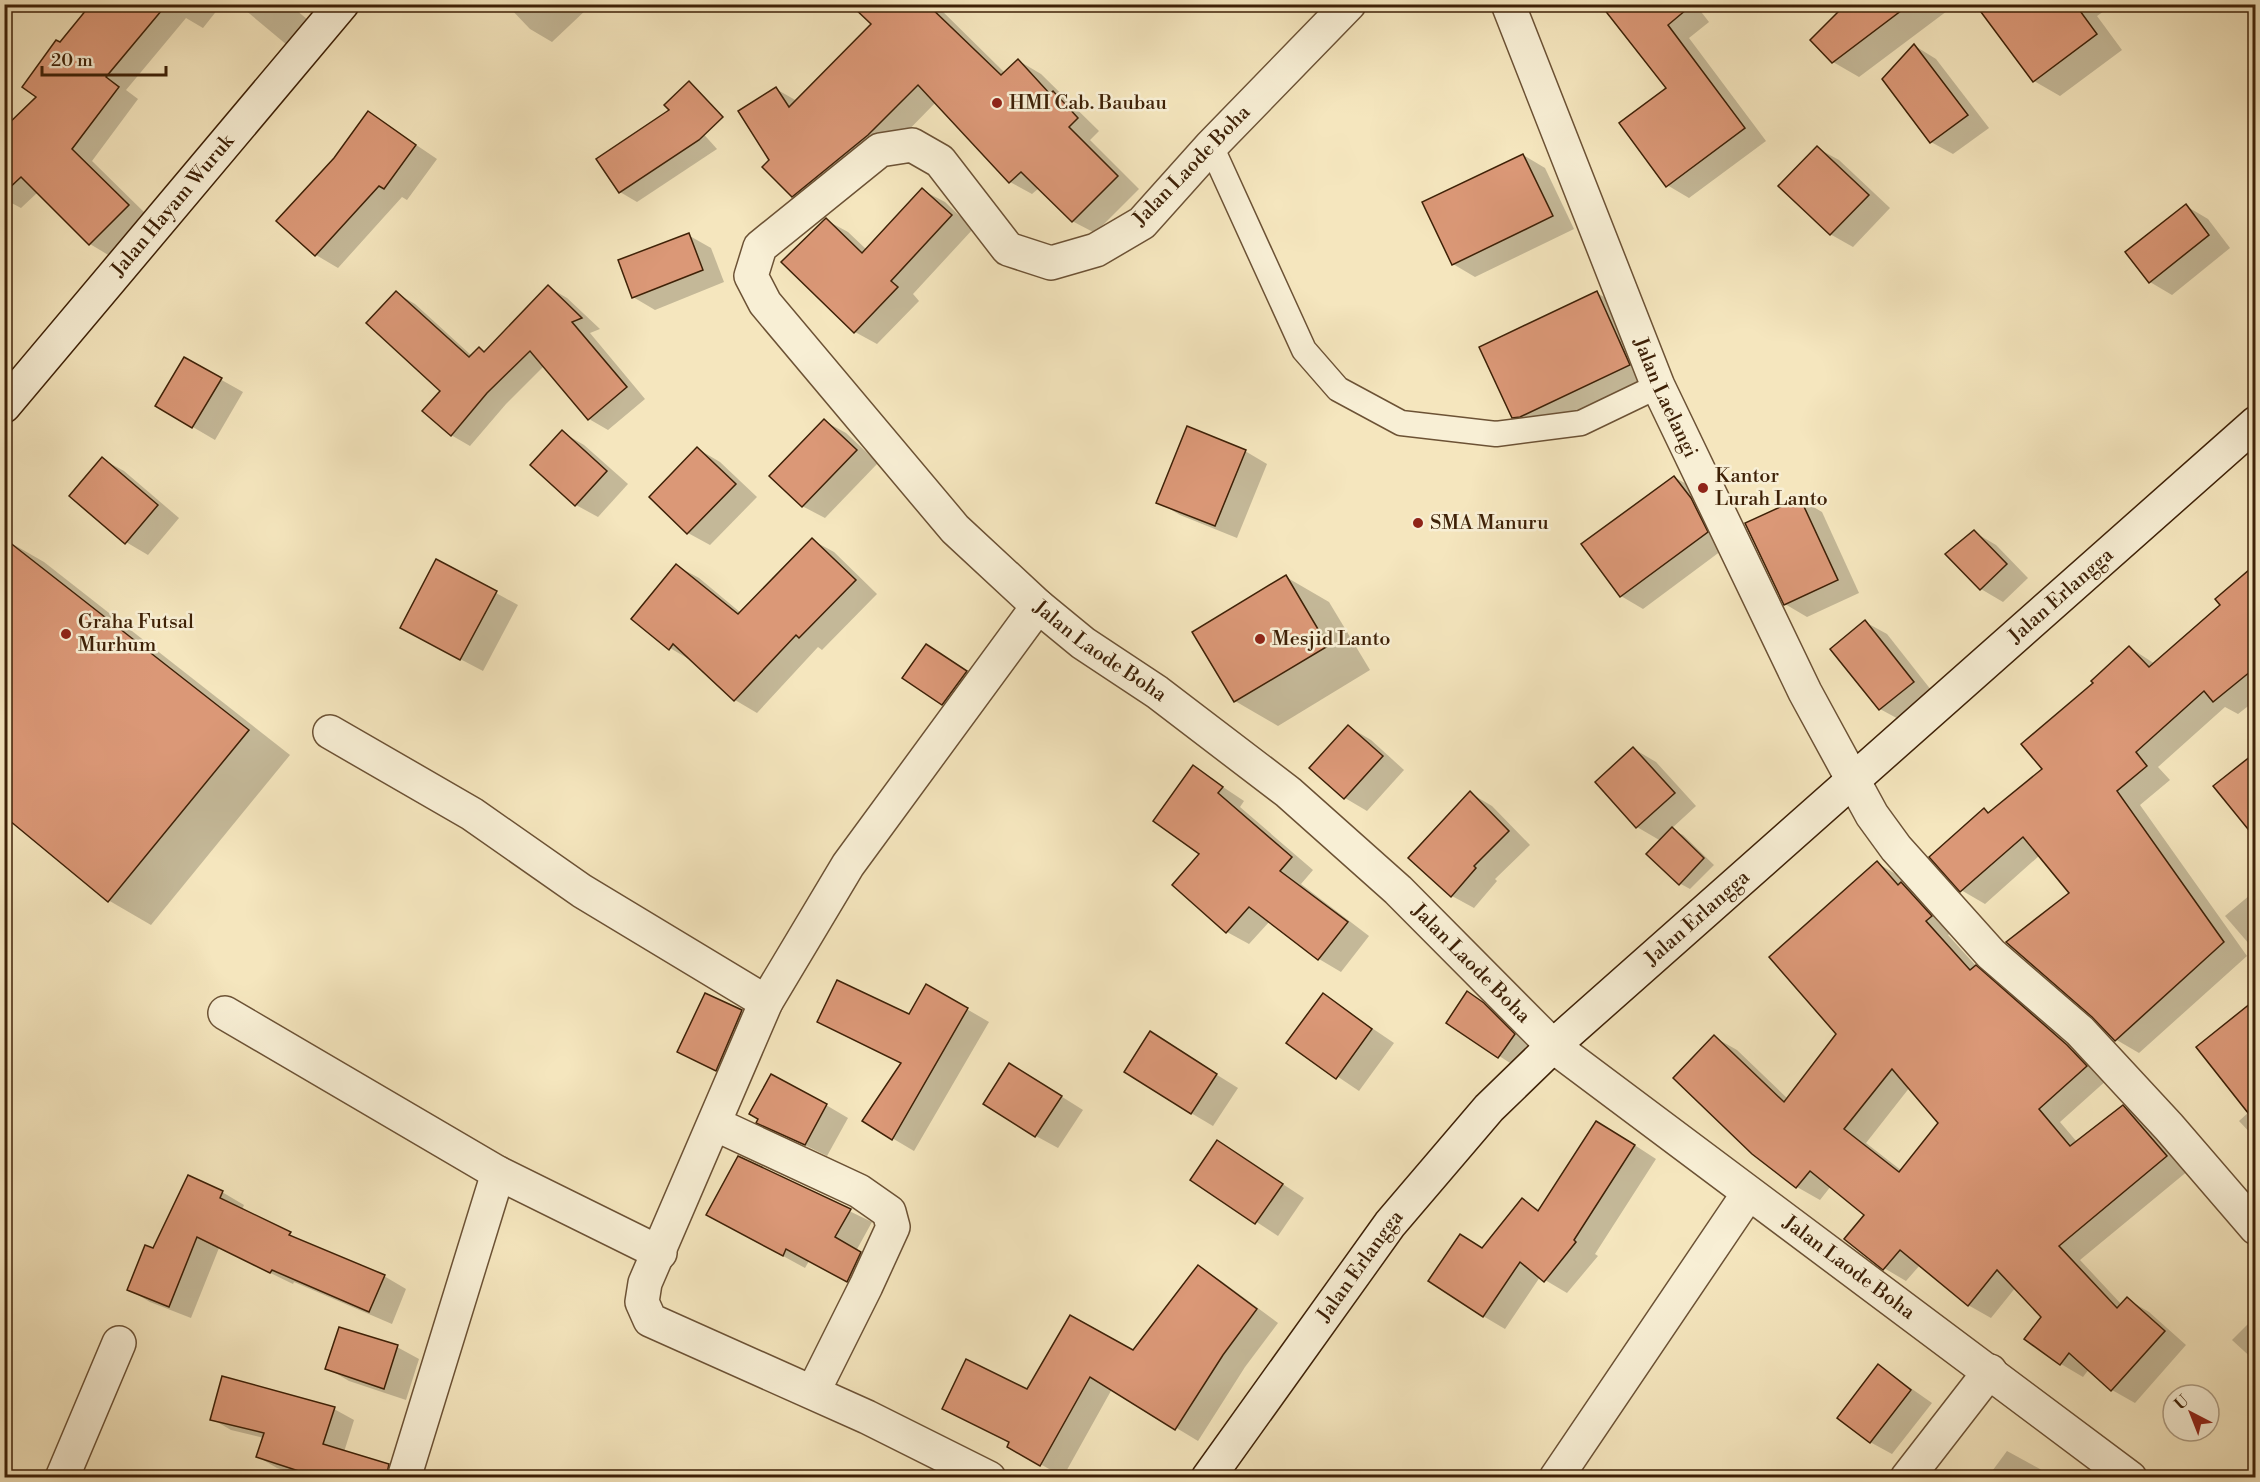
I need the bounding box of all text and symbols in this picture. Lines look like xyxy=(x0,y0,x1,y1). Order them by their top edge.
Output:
scale bar xyxy=(42,39,166,77)
text: 20 m xyxy=(51,49,93,72)
place label: HMI Cab. Baubau xyxy=(1009,91,1167,116)
marker: HMI Cab. Baubau xyxy=(990,96,1004,110)
street label: Jalan Laode Boha xyxy=(1127,100,1257,232)
street label: Jalan Hayam Wuruk xyxy=(105,128,240,282)
street label: Jalan Laelangi xyxy=(1627,333,1703,462)
place label: Kantor Lurah Lanto xyxy=(1715,464,1828,512)
marker: Kantor Lurah Lanto xyxy=(1696,481,1710,495)
place label: SMA Manuru xyxy=(1430,511,1549,536)
marker: SMA Manuru xyxy=(1411,516,1425,530)
street label: Jalan Erlangga xyxy=(2003,542,2119,649)
street label: Jalan Laode Boha xyxy=(1027,594,1172,708)
place label: Graha Futsal Murhum xyxy=(78,610,194,658)
marker: Graha Futsal Murhum xyxy=(59,627,73,641)
place label: Mesjid Lanto xyxy=(1272,627,1391,652)
marker: Mesjid Lanto xyxy=(1253,632,1267,646)
street label: Jalan Erlangga xyxy=(1639,864,1756,972)
street label: Jalan Laode Boha xyxy=(1406,898,1536,1029)
street label: Jalan Erlangga xyxy=(1311,1204,1409,1327)
street label: Jalan Laode Boha xyxy=(1777,1210,1921,1326)
north arrow xyxy=(2161,1383,2221,1443)
text: U xyxy=(2170,1391,2193,1414)

